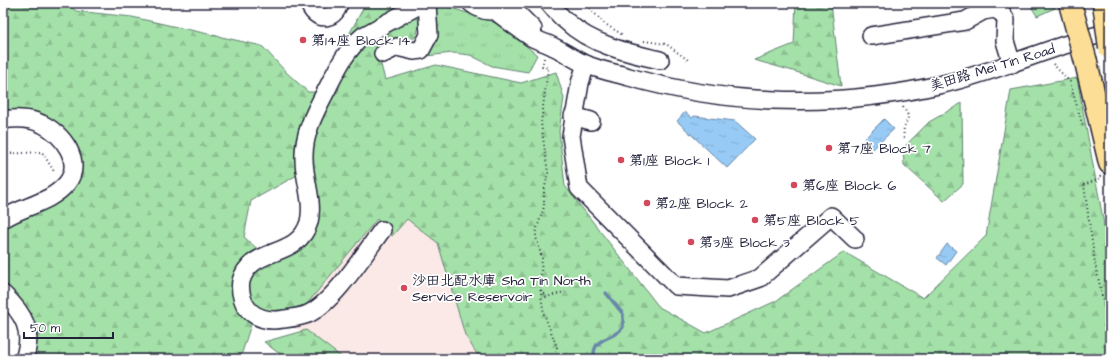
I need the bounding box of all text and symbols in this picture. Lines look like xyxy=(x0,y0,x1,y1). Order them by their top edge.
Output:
place label: 第14座 Block 14 xyxy=(311,31,411,51)
marker: 第14座 Block 14 xyxy=(298,35,308,45)
street label: 美田路 Mei Tin Road xyxy=(927,39,1057,97)
place label: 第7座 Block 7 xyxy=(837,139,931,159)
marker: 第7座 Block 7 xyxy=(824,143,834,153)
place label: 第1座 Block 1 xyxy=(629,151,709,171)
marker: 第1座 Block 1 xyxy=(616,155,626,165)
place label: 第6座 Block 6 xyxy=(802,176,896,196)
marker: 第6座 Block 6 xyxy=(789,180,799,190)
place label: 第2座 Block 2 xyxy=(655,194,748,214)
marker: 第2座 Block 2 xyxy=(642,198,652,208)
place label: 第5座 Block 5 xyxy=(763,211,860,231)
marker: 第5座 Block 5 xyxy=(750,215,760,225)
place label: 第3座 Block 3 xyxy=(699,233,790,253)
marker: 第3座 Block 3 xyxy=(686,237,696,247)
place label: 沙田北配水庫 Sha Tin North Service Reservoir xyxy=(412,271,591,307)
marker: 沙田北配水庫 Sha Tin North Service Reservoir xyxy=(399,283,409,293)
scale bar xyxy=(24,314,113,340)
text: 50 m xyxy=(30,320,61,337)

